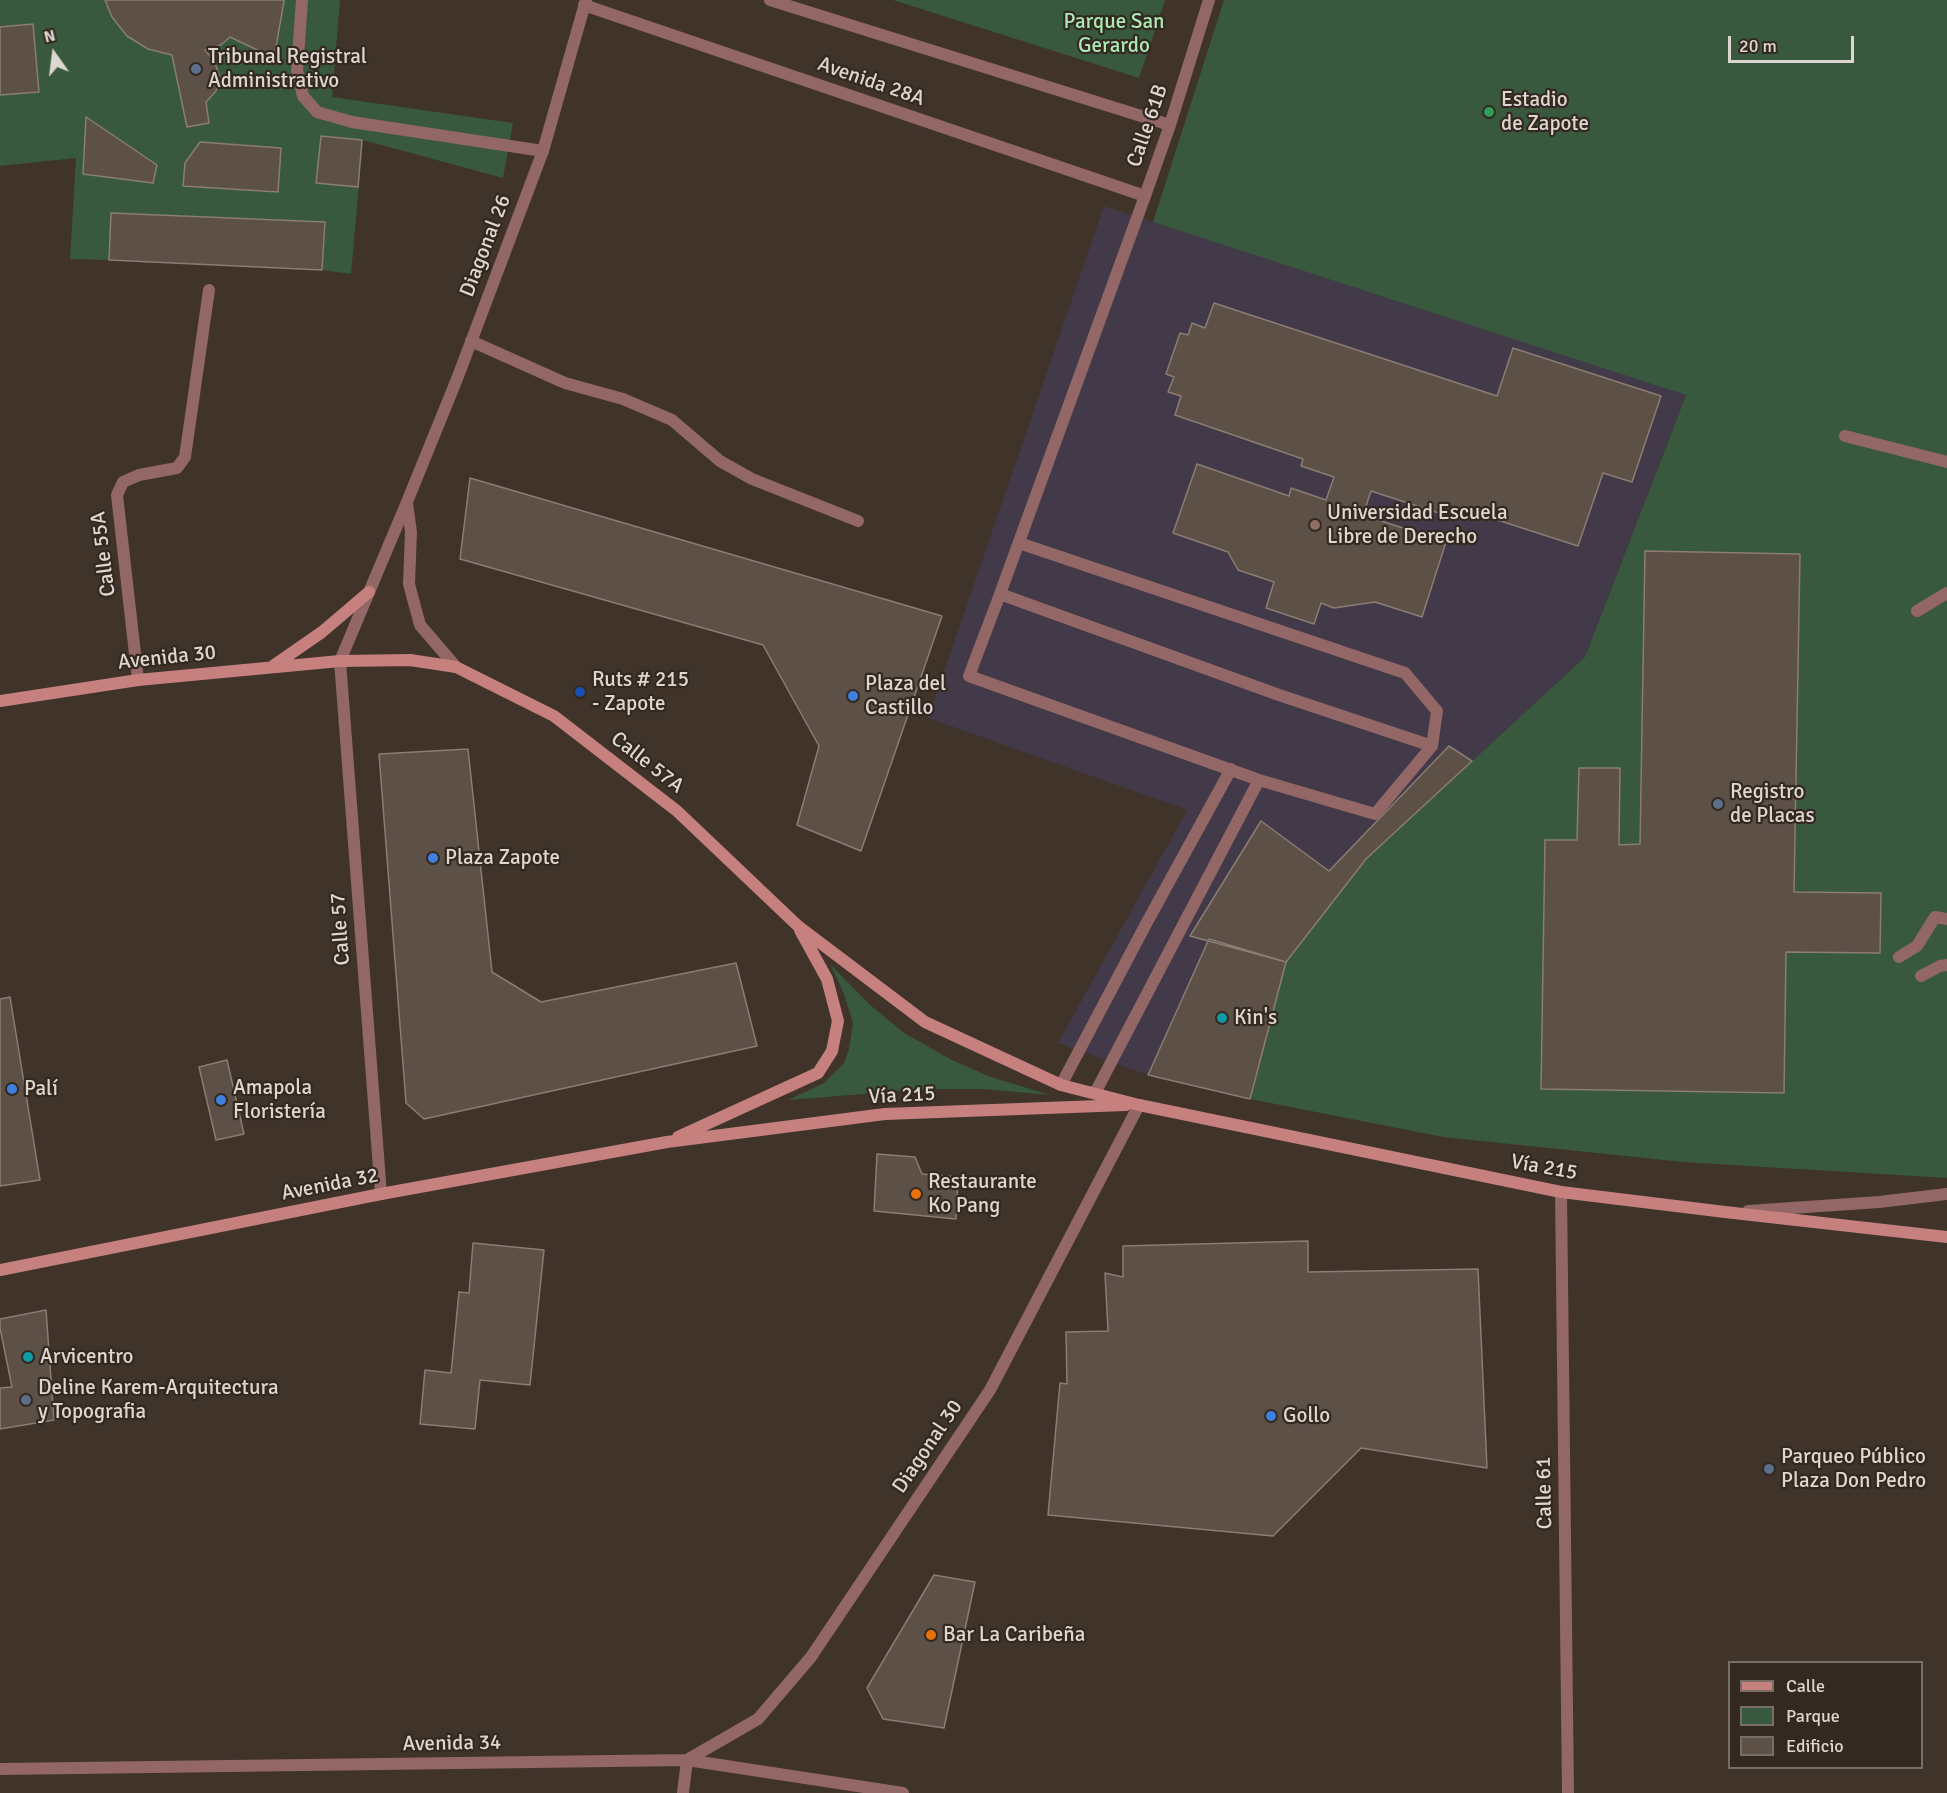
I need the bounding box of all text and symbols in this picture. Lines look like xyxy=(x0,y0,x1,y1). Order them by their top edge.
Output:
park label: Parque San Gerardo xyxy=(1063,9,1165,59)
north arrow xyxy=(24,24,84,84)
scale bar xyxy=(1731,24,1857,62)
text: N xyxy=(42,25,57,48)
text: 20 m xyxy=(1739,35,1777,57)
place label: Tribunal Registral Administrativo xyxy=(208,44,367,94)
street label: Avenida 28A xyxy=(814,52,928,112)
marker: Tribunal Registral Administrativo xyxy=(189,62,203,76)
street label: Calle 61B xyxy=(1122,81,1174,171)
place label: Estadio de Zapote xyxy=(1501,87,1589,137)
marker: Estadio de Zapote xyxy=(1482,105,1496,119)
street label: Diagonal 26 xyxy=(455,191,517,301)
place label: Universidad Escuela Libre de Derecho xyxy=(1327,500,1508,550)
street label: Calle 55A xyxy=(86,510,122,598)
marker: Universidad Escuela Libre de Derecho xyxy=(1308,518,1322,532)
street label: Avenida 30 xyxy=(117,640,217,676)
place label: Ruts # 215 - Zapote xyxy=(592,667,689,717)
place label: Plaza del Castillo xyxy=(865,671,946,721)
marker: Ruts # 215 - Zapote xyxy=(573,685,587,699)
marker: Plaza del Castillo xyxy=(846,689,860,703)
street label: Calle 57A xyxy=(605,727,689,799)
place label: Registro de Placas xyxy=(1730,779,1815,829)
marker: Registro de Placas xyxy=(1711,797,1725,811)
place label: Plaza Zapote xyxy=(445,845,560,871)
marker: Plaza Zapote xyxy=(426,851,440,865)
street label: Calle 57 xyxy=(326,892,356,966)
place label: Kin's xyxy=(1234,1005,1277,1031)
marker: Kin's xyxy=(1215,1011,1229,1025)
place label: Amapola Floristería xyxy=(233,1075,326,1125)
place label: Palí xyxy=(24,1076,58,1102)
marker: Palí xyxy=(5,1082,19,1096)
street label: Vía 215 xyxy=(868,1082,936,1110)
marker: Amapola Floristería xyxy=(214,1093,228,1107)
street label: Vía 215 xyxy=(1509,1150,1579,1186)
street label: Avenida 32 xyxy=(279,1163,381,1207)
place label: Restaurante Ko Pang xyxy=(928,1169,1037,1219)
marker: Restaurante Ko Pang xyxy=(909,1187,923,1201)
place label: Arvicentro xyxy=(40,1344,134,1370)
marker: Arvicentro xyxy=(21,1350,35,1364)
place label: Deline Karem-Arquitectura y Topografia xyxy=(38,1375,279,1425)
marker: Deline Karem-Arquitectura y Topografia xyxy=(19,1393,33,1407)
street label: Diagonal 30 xyxy=(888,1395,968,1499)
place label: Gollo xyxy=(1283,1403,1330,1429)
marker: Gollo xyxy=(1264,1409,1278,1423)
place label: Parqueo Público Plaza Don Pedro xyxy=(1781,1444,1926,1494)
street label: Calle 61 xyxy=(1532,1456,1558,1530)
marker: Parqueo Público Plaza Don Pedro xyxy=(1762,1462,1776,1476)
place label: Bar La Caribeña xyxy=(943,1622,1085,1648)
marker: Bar La Caribeña xyxy=(924,1628,938,1642)
legend xyxy=(1728,1661,1923,1769)
text: Calle xyxy=(1786,1675,1825,1697)
text: Parque xyxy=(1786,1705,1840,1727)
street label: Avenida 34 xyxy=(403,1731,501,1757)
text: Edificio xyxy=(1786,1735,1844,1757)

